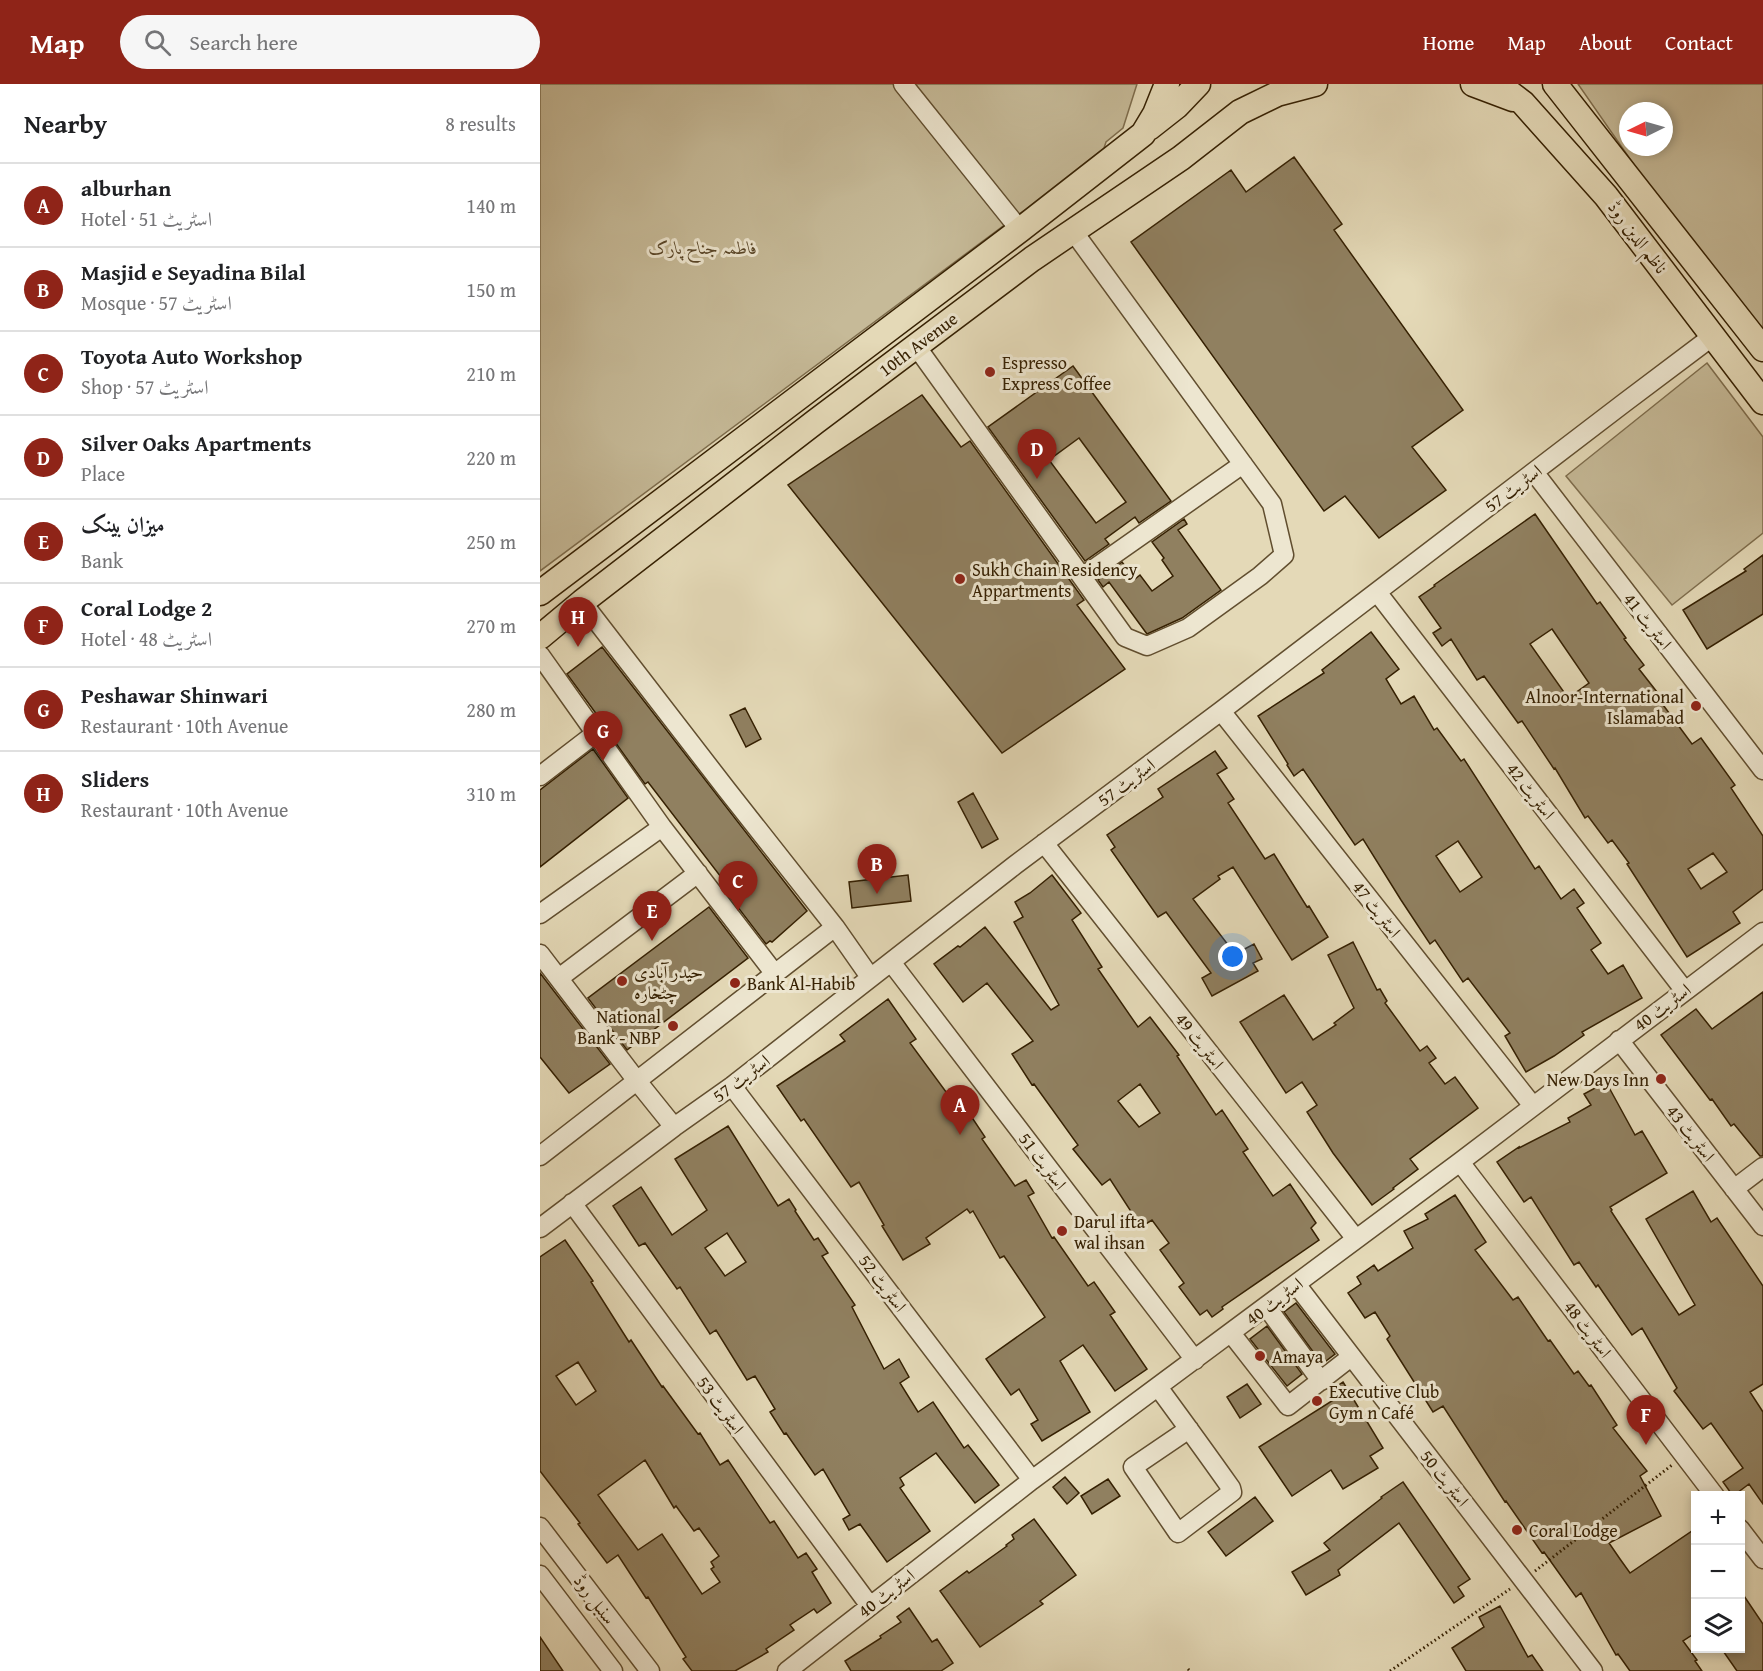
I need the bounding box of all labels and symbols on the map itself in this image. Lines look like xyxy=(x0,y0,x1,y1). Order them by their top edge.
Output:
north arrow xyxy=(1619,102,1673,156)
street label: ناظم الدین روڈ xyxy=(1598,195,1675,282)
park label: فاطمہ جناح پارک xyxy=(649,234,757,264)
street label: 10th Avenue xyxy=(873,305,963,383)
place label: Espresso Express Coffee xyxy=(1002,349,1111,397)
marker: Espresso Express Coffee xyxy=(983,365,997,379)
pin: D xyxy=(1018,430,1056,479)
street label: اسٹریٹ 57 xyxy=(1479,457,1548,519)
place label: Sukh Chain Residency Appartments xyxy=(972,556,1137,604)
marker: Sukh Chain Residency Appartments xyxy=(953,572,967,586)
street label: اسٹریٹ 41 xyxy=(1617,587,1679,655)
pin: H xyxy=(558,598,597,647)
place label: Alnoor-International Islamabad xyxy=(1525,683,1684,731)
marker: Alnoor-International Islamabad xyxy=(1689,699,1703,713)
pin: G xyxy=(584,712,622,761)
street label: اسٹریٹ 57 xyxy=(1092,751,1161,813)
street label: اسٹریٹ 42 xyxy=(1500,757,1562,825)
pin: B xyxy=(858,844,896,894)
pin: C xyxy=(718,862,758,911)
street label: اسٹریٹ 47 xyxy=(1346,875,1408,943)
pin: E xyxy=(632,892,672,941)
your location xyxy=(1218,942,1247,971)
place label: حیدر آبادی چٹخارہ xyxy=(634,958,703,1006)
place label: Bank Al-Habib xyxy=(747,970,855,997)
marker: حیدر آبادی چٹخارہ xyxy=(615,974,629,988)
marker: Bank Al-Habib xyxy=(728,976,742,990)
street label: اسٹریٹ 40 xyxy=(1628,976,1697,1038)
place label: National Bank - NBP xyxy=(577,1003,661,1051)
street label: اسٹریٹ 49 xyxy=(1169,1007,1231,1075)
marker: National Bank - NBP xyxy=(666,1019,680,1033)
street label: اسٹریٹ 57 xyxy=(707,1047,776,1109)
place label: New Days Inn xyxy=(1547,1066,1649,1093)
marker: New Days Inn xyxy=(1654,1072,1668,1086)
pin: A xyxy=(940,1086,980,1135)
street label: اسٹریٹ 43 xyxy=(1660,1099,1722,1167)
street label: اسٹریٹ 51 xyxy=(1012,1127,1074,1196)
place label: Darul ifta wal ihsan xyxy=(1074,1208,1146,1256)
marker: Darul ifta wal ihsan xyxy=(1055,1224,1069,1238)
street label: اسٹریٹ 52 xyxy=(852,1249,914,1318)
street label: اسٹریٹ 40 xyxy=(1240,1270,1309,1332)
street label: اسٹریٹ 48 xyxy=(1557,1295,1619,1364)
place label: Amaya xyxy=(1272,1343,1324,1370)
marker: Amaya xyxy=(1253,1349,1267,1363)
street label: اسٹریٹ 53 xyxy=(691,1370,751,1440)
place label: Executive Club Gym n Café xyxy=(1329,1378,1439,1426)
marker: Executive Club Gym n Café xyxy=(1310,1394,1324,1408)
pin: F xyxy=(1626,1396,1666,1445)
street label: اسٹریٹ 50 xyxy=(1414,1444,1476,1512)
place label: Coral Lodge xyxy=(1529,1517,1618,1544)
marker: Coral Lodge xyxy=(1510,1523,1524,1537)
street label: اسٹریٹ 40 xyxy=(852,1562,920,1624)
street label: سنبل روڈ xyxy=(567,1568,623,1630)

